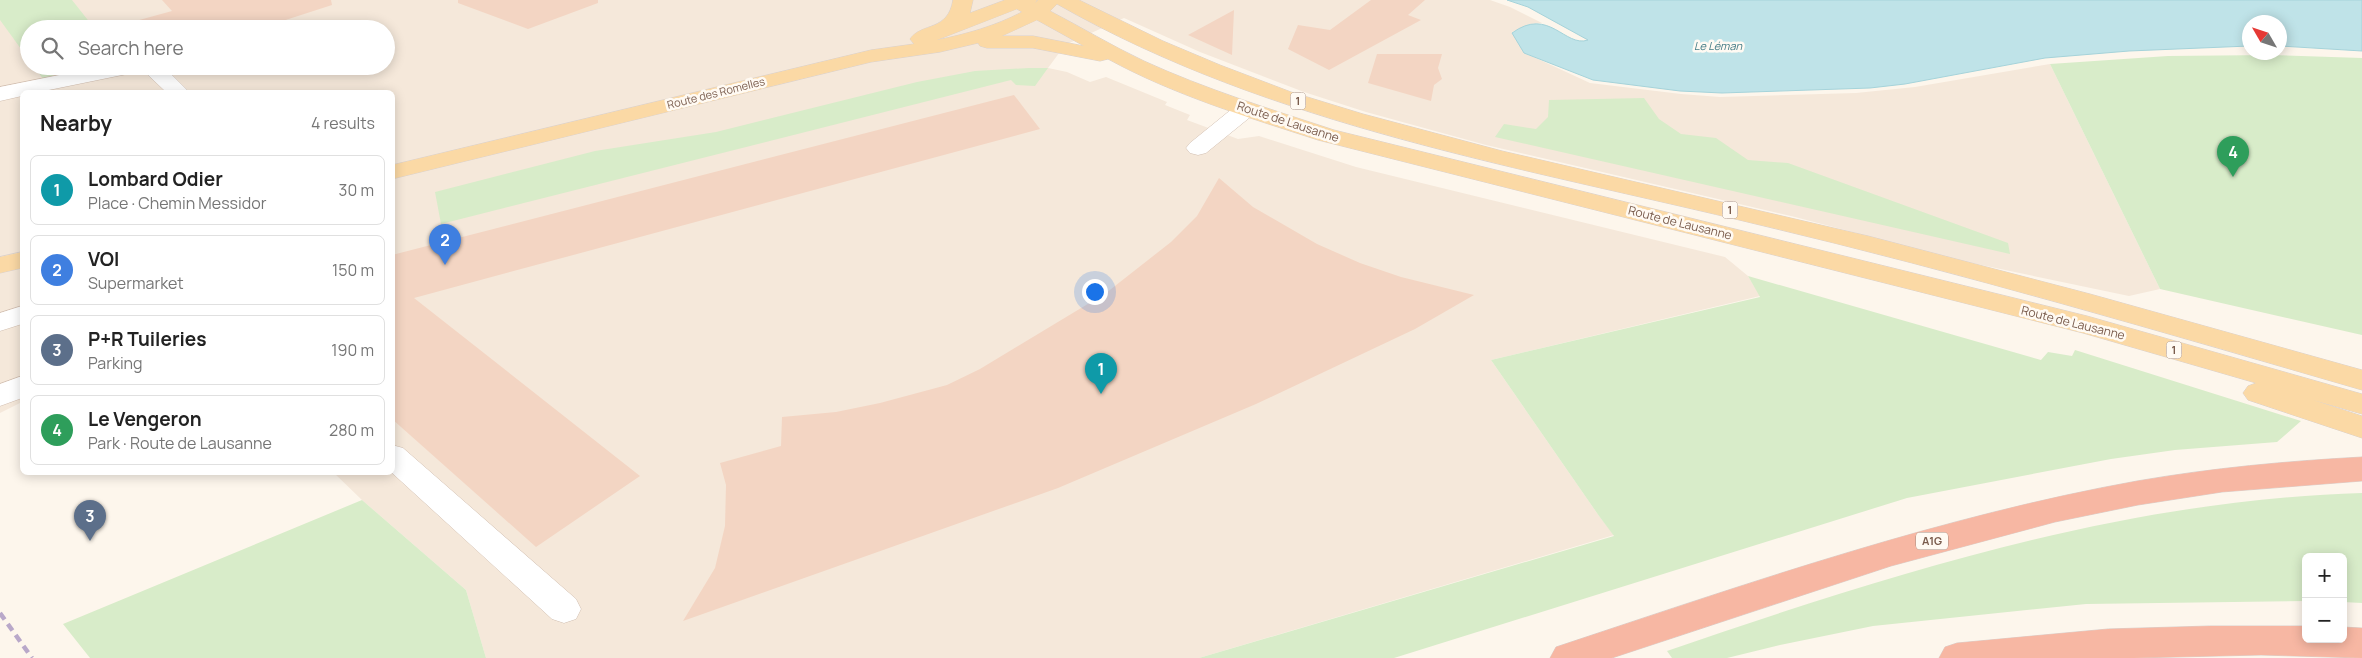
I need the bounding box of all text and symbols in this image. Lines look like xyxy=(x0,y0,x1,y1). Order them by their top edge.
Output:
north arrow xyxy=(2242,15,2287,60)
search box xyxy=(20,20,395,75)
icon: search xyxy=(38,34,66,62)
text: Search here xyxy=(78,35,184,61)
water label: Le Léman xyxy=(1694,38,1743,53)
street label: Route des Romelles xyxy=(665,73,767,112)
road number: 1 xyxy=(1290,92,1306,110)
street label: Route de Lausanne xyxy=(1235,97,1341,146)
text: Nearby xyxy=(40,109,112,137)
text: 4 results xyxy=(311,112,375,134)
pin: 4 xyxy=(2217,136,2249,177)
text: Lombard Odier xyxy=(88,166,223,192)
text: 1 xyxy=(53,179,61,201)
text: 30 m xyxy=(339,179,374,201)
text: Place · Chemin Messidor xyxy=(88,192,266,214)
street label: Route de Lausanne xyxy=(1626,201,1734,244)
road number: 1 xyxy=(1722,202,1738,218)
pin: 2 xyxy=(429,224,461,265)
text: VOI xyxy=(88,246,119,272)
text: 2 xyxy=(52,259,62,281)
text: 150 m xyxy=(332,259,374,281)
text: Supermarket xyxy=(88,272,184,294)
your location xyxy=(1082,279,1108,305)
street label: Route de Lausanne xyxy=(2019,301,2127,344)
text: P+R Tuileries xyxy=(88,326,207,352)
text: 3 xyxy=(52,339,62,361)
text: 190 m xyxy=(331,339,374,361)
road number: 1 xyxy=(2166,342,2182,358)
text: Parking xyxy=(88,352,143,374)
pin: 1 xyxy=(1085,353,1117,394)
text: Le Vengeron xyxy=(88,406,202,432)
text: 4 xyxy=(52,419,62,441)
text: 280 m xyxy=(329,419,374,441)
text: Park · Route de Lausanne xyxy=(88,432,272,454)
pin: 3 xyxy=(74,500,106,541)
road number: A1G xyxy=(1916,532,1948,550)
map controls xyxy=(2302,553,2347,643)
button: + xyxy=(2302,553,2347,598)
button: − xyxy=(2302,598,2347,643)

